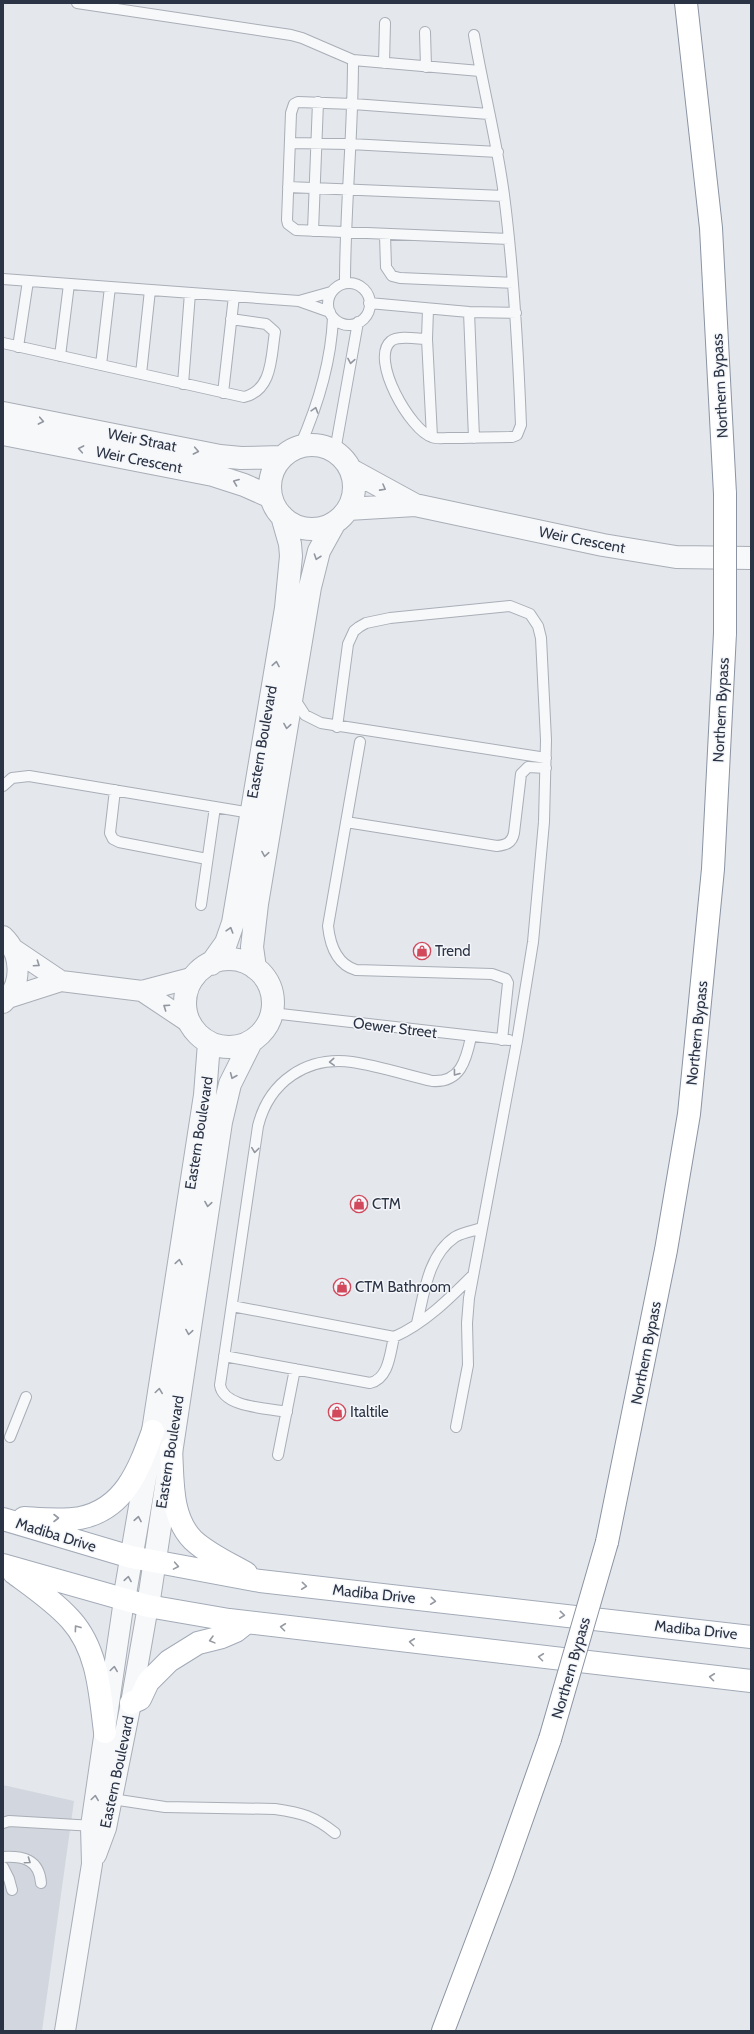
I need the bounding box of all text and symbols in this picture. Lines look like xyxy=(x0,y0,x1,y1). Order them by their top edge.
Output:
street label: Northern Bypass xyxy=(708,333,732,439)
one-way arrow xyxy=(347,357,356,364)
one-way arrow xyxy=(310,406,319,413)
one-way arrow xyxy=(38,416,44,424)
street label: Weir Straat xyxy=(106,424,178,456)
street label: Weir Crescent xyxy=(94,443,184,477)
one-way arrow xyxy=(78,446,84,454)
one-way arrow xyxy=(193,446,199,455)
one-way arrow xyxy=(232,478,239,486)
one-way arrow xyxy=(379,483,387,490)
street label: Weir Crescent xyxy=(537,523,627,557)
one-way arrow xyxy=(313,553,322,560)
street label: Northern Bypass xyxy=(709,657,733,763)
one-way arrow xyxy=(271,661,280,667)
street label: Eastern Boulevard xyxy=(243,684,281,800)
one-way arrow xyxy=(283,723,292,729)
one-way arrow xyxy=(261,851,270,857)
one-way arrow xyxy=(225,927,234,934)
shop icon: Trend xyxy=(412,941,432,961)
place label: Trend xyxy=(435,942,471,960)
one-way arrow xyxy=(33,959,40,967)
street label: Northern Bypass xyxy=(683,980,711,1086)
one-way arrow xyxy=(163,1004,170,1012)
street label: Oewer Street xyxy=(352,1014,438,1042)
one-way arrow xyxy=(329,1058,335,1067)
one-way arrow xyxy=(454,1068,461,1075)
one-way arrow xyxy=(230,1073,238,1080)
street label: Eastern Boulevard xyxy=(181,1075,217,1191)
one-way arrow xyxy=(251,1147,260,1153)
shop icon: CTM xyxy=(349,1194,369,1214)
place label: CTM xyxy=(372,1195,401,1213)
one-way arrow xyxy=(204,1201,213,1207)
one-way arrow xyxy=(174,1259,183,1265)
shop icon: CTM Bathroom xyxy=(332,1277,352,1297)
place label: CTM Bathroom xyxy=(355,1278,451,1296)
street label: Northern Bypass xyxy=(627,1300,665,1406)
one-way arrow xyxy=(185,1329,194,1335)
one-way arrow xyxy=(154,1388,163,1394)
street label: Eastern Boulevard xyxy=(152,1394,188,1510)
shop icon: Italtile xyxy=(327,1402,347,1422)
place label: Italtile xyxy=(350,1403,389,1421)
street label: Madiba Drive xyxy=(14,1514,99,1556)
one-way arrow xyxy=(53,1514,59,1522)
one-way arrow xyxy=(133,1516,142,1522)
one-way arrow xyxy=(172,1561,179,1570)
one-way arrow xyxy=(123,1575,132,1582)
one-way arrow xyxy=(301,1581,307,1590)
street label: Madiba Drive xyxy=(332,1581,417,1607)
one-way arrow xyxy=(430,1596,436,1605)
one-way arrow xyxy=(559,1610,565,1619)
street label: Northern Bypass xyxy=(548,1615,594,1721)
street label: Madiba Drive xyxy=(654,1617,739,1643)
one-way arrow xyxy=(280,1623,286,1632)
one-way arrow xyxy=(74,1625,82,1632)
one-way arrow xyxy=(208,1635,215,1643)
one-way arrow xyxy=(409,1638,415,1647)
one-way arrow xyxy=(538,1653,544,1662)
one-way arrow xyxy=(109,1666,118,1672)
one-way arrow xyxy=(709,1673,715,1682)
street label: Eastern Boulevard xyxy=(96,1714,138,1830)
one-way arrow xyxy=(90,1795,99,1801)
one-way arrow xyxy=(24,1856,31,1863)

